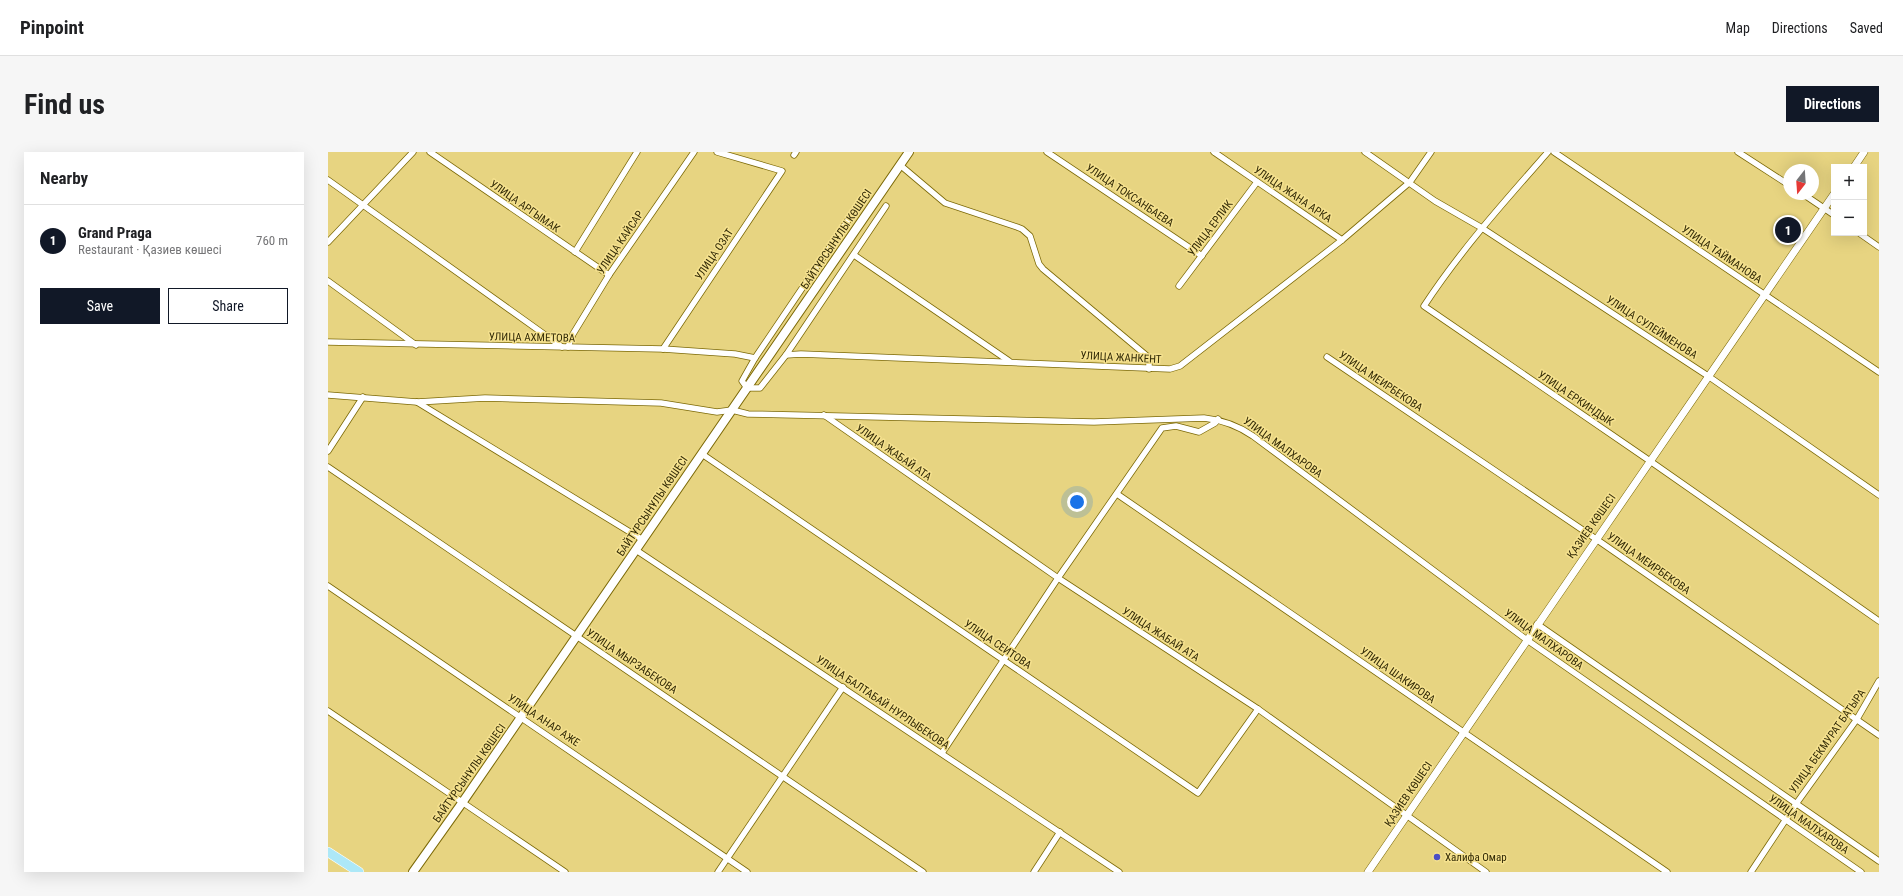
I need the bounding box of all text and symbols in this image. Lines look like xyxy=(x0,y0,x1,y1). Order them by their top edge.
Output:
text: Pinpoint xyxy=(20,16,84,39)
text: Map xyxy=(1726,20,1750,36)
text: Directions xyxy=(1772,20,1828,36)
text: Saved xyxy=(1850,20,1883,36)
button: Directions xyxy=(1786,86,1879,122)
text: Find us xyxy=(24,88,105,121)
street label: УЛИЦА ТОКСАНБАЕВА xyxy=(1083,161,1177,230)
street label: УЛИЦА ЖАНА АРКА xyxy=(1251,164,1335,226)
north arrow xyxy=(1783,164,1819,200)
map controls xyxy=(1831,164,1867,236)
button: + xyxy=(1831,164,1867,200)
text: Nearby xyxy=(40,168,88,188)
street label: УЛИЦА АРГЫМАК xyxy=(487,177,563,236)
street label: БАЙТҰРСЫНҰЛЫ КӨШЕСІ xyxy=(798,187,875,292)
street label: УЛИЦА ЕРЛИК xyxy=(1185,197,1236,259)
button: − xyxy=(1831,200,1867,236)
street label: УЛИЦА КАЙСАР xyxy=(595,208,646,276)
pin: 1 xyxy=(1775,215,1801,245)
street label: УЛИЦА ТАЙМАНОВА xyxy=(1679,223,1765,286)
text: Grand Praga xyxy=(78,224,152,242)
street label: УЛИЦА ОЗАТ xyxy=(693,226,736,282)
text: 1 xyxy=(50,233,56,248)
text: 760 m xyxy=(256,233,288,248)
text: Restaurant · Қазиев көшесі xyxy=(78,242,222,257)
button: Save xyxy=(40,288,160,324)
button: Share xyxy=(168,288,288,324)
street label: УЛИЦА СУЛЕЙМЕНОВА xyxy=(1604,293,1700,362)
street label: УЛИЦА АХМЕТОВА xyxy=(489,330,576,345)
street label: УЛИЦА МЕИРБЕКОВА xyxy=(1336,348,1426,415)
street label: УЛИЦА ЖАНКЕНТ xyxy=(1080,349,1162,366)
street label: УЛИЦА ЕРКИНДЫК xyxy=(1535,368,1617,429)
street label: УЛИЦА МАЛХАРОВА xyxy=(1241,414,1325,481)
street label: УЛИЦА ЖАБАЙ АТА xyxy=(853,421,935,484)
street label: БАЙТҰРСЫНҰЛЫ КӨШЕСІ xyxy=(614,454,691,559)
your location xyxy=(1067,492,1087,512)
street label: ҚАЗИЕВ КӨШЕСІ xyxy=(1564,492,1618,561)
street label: УЛИЦА МЕИРБЕКОВА xyxy=(1605,530,1693,597)
street label: УЛИЦА ЖАБАЙ АТА xyxy=(1120,605,1202,665)
street label: УЛИЦА МАЛХАРОВА xyxy=(1502,606,1586,673)
street label: УЛИЦА СЕИТОВА xyxy=(962,617,1034,672)
street label: УЛИЦА МЫРЗАБЕКОВА xyxy=(584,626,680,697)
street label: УЛИЦА ШАКИРОВА xyxy=(1358,645,1438,707)
street label: УЛИЦА БАЛТАБАЙ НУРЛЫБЕКОВА xyxy=(814,653,952,752)
street label: УЛИЦА БЕКМУРАТ БАТЫРА xyxy=(1787,686,1869,796)
street label: УЛИЦА АНАР АЖЕ xyxy=(505,692,583,750)
street label: БАЙТҰРСЫНҰЛЫ КӨШЕСІ xyxy=(430,721,508,825)
street label: ҚАЗИЕВ КӨШЕСІ xyxy=(1382,759,1435,829)
street label: УЛИЦА МАЛХАРОВА xyxy=(1766,792,1852,857)
place label: Халифа Омар xyxy=(1445,851,1507,864)
marker: Халифа Омар xyxy=(1432,852,1442,862)

